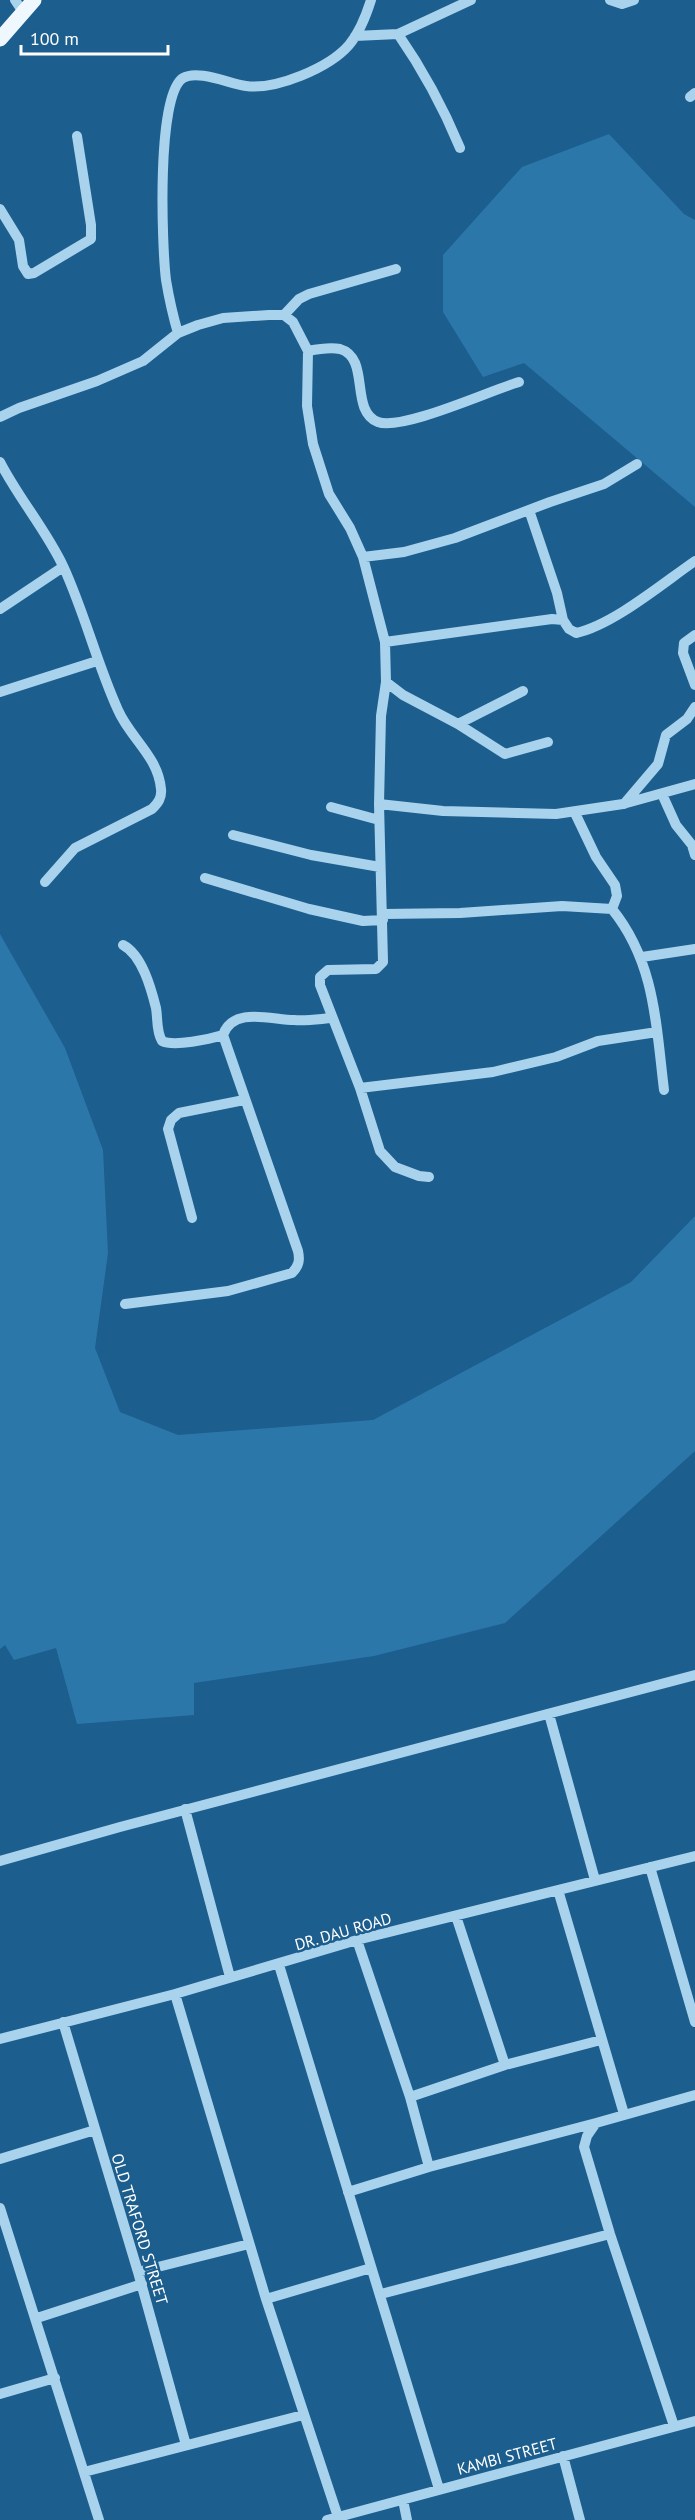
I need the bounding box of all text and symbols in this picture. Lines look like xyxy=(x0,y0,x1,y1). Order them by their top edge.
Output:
scale bar xyxy=(21,18,168,56)
text: 100 m xyxy=(30,27,79,50)
street label: DR. DAU ROAD xyxy=(292,1908,394,1954)
street label: OLD TRAFORD STREET xyxy=(107,2151,173,2307)
street label: KAMBI STREET xyxy=(455,2433,559,2479)

